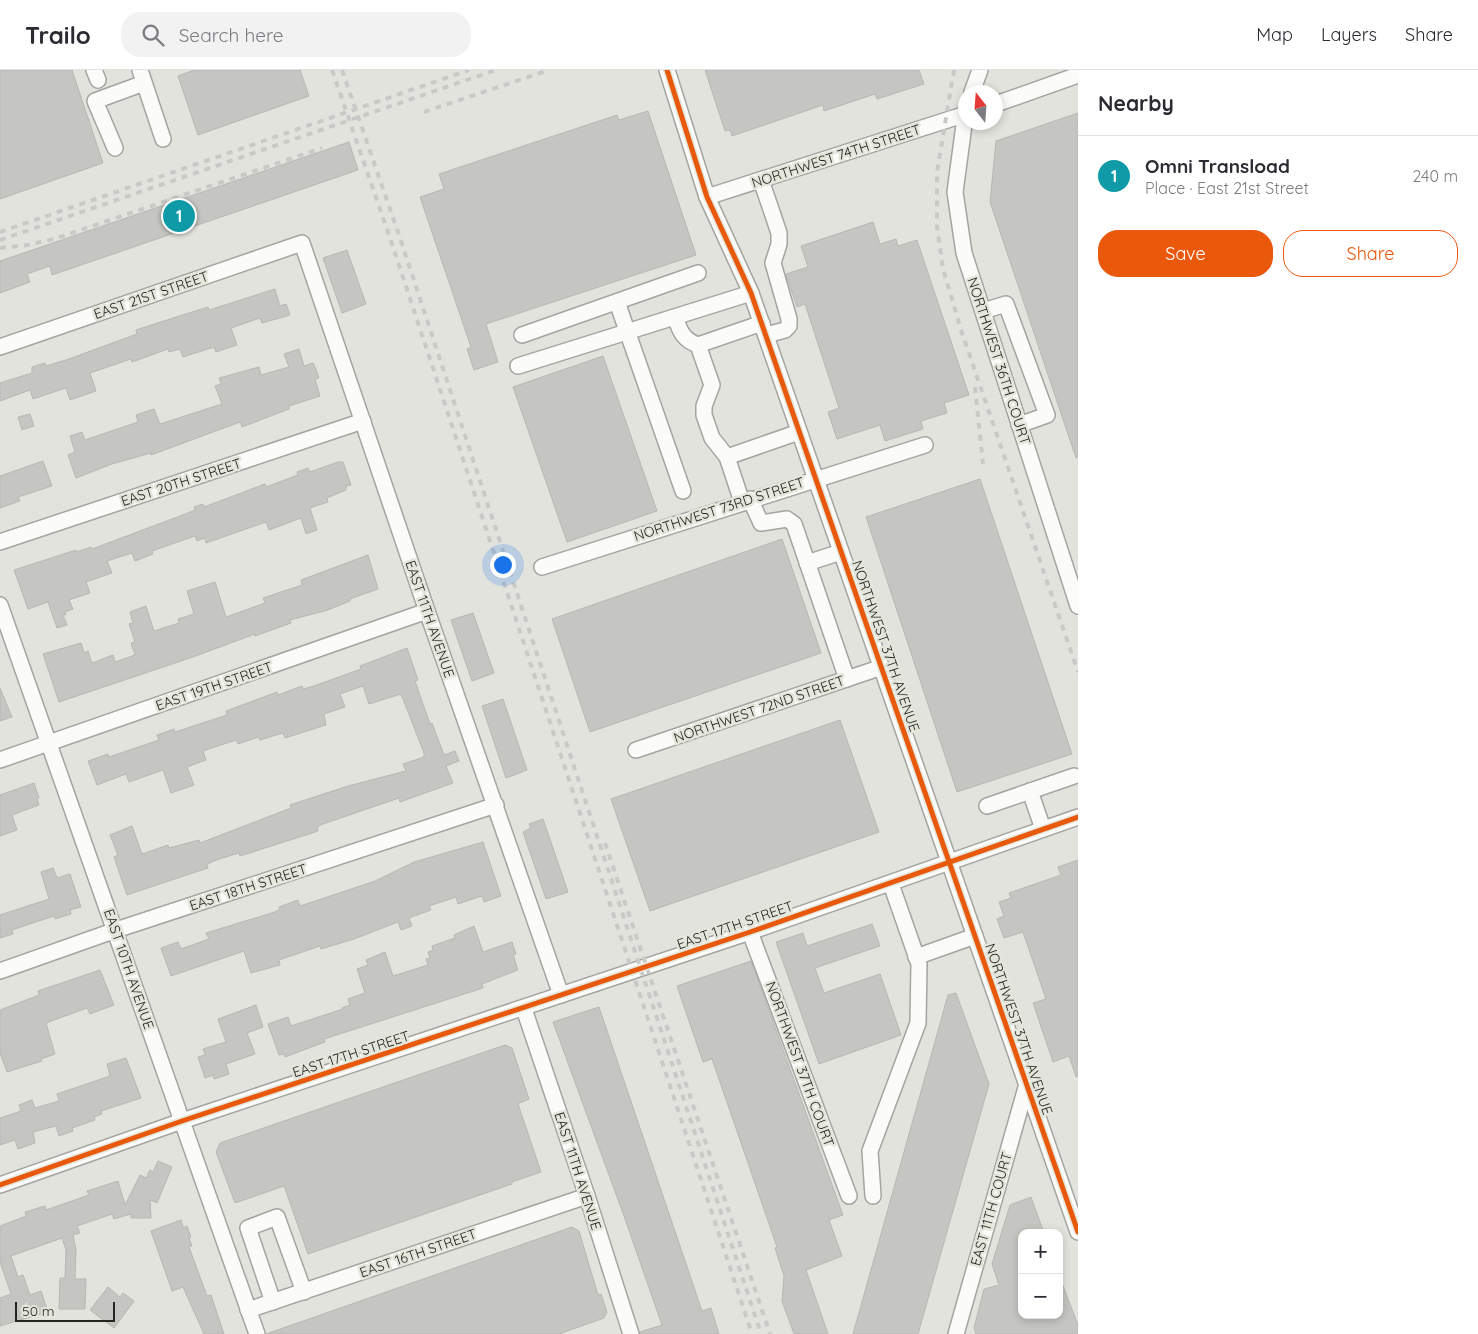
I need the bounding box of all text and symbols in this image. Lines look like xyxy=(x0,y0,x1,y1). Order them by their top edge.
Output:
search box xyxy=(121,12,471,57)
text: Trailo xyxy=(25,20,91,50)
icon: search xyxy=(139,21,167,49)
text: Search here xyxy=(179,23,284,47)
text: Map xyxy=(1256,23,1293,46)
text: Layers xyxy=(1321,23,1377,46)
text: Share xyxy=(1405,23,1453,46)
north arrow xyxy=(958,85,1003,130)
text: Nearby xyxy=(1098,90,1174,116)
street label: NORTHWEST 74TH STREET xyxy=(749,120,923,192)
text: Omni Transload xyxy=(1145,154,1290,178)
text: 1 xyxy=(1111,166,1117,186)
text: 240 m xyxy=(1412,166,1458,186)
text: Place · East 21st Street xyxy=(1145,178,1309,198)
pin: 1 xyxy=(163,197,195,235)
button: Save xyxy=(1098,230,1273,277)
button: Share xyxy=(1283,230,1458,277)
street label: EAST 21ST STREET xyxy=(91,267,211,323)
street label: NORTHWEST 36TH COURT xyxy=(963,275,1035,447)
street label: EAST 20TH STREET xyxy=(119,454,243,510)
street label: NORTHWEST 73RD STREET xyxy=(632,473,806,545)
your location xyxy=(490,552,516,578)
street label: EAST 11TH AVENUE xyxy=(401,558,459,680)
street label: NORTHWEST 37TH AVENUE xyxy=(848,558,924,734)
street label: EAST 19TH STREET xyxy=(153,658,275,714)
street label: NORTHWEST 72ND STREET xyxy=(671,671,847,747)
street label: EAST 18TH STREET xyxy=(187,860,309,914)
street label: EAST 17TH STREET xyxy=(674,897,796,953)
street label: EAST 10TH AVENUE xyxy=(100,907,158,1031)
street label: NORTHWEST 37TH AVENUE xyxy=(981,941,1057,1117)
street label: NORTHWEST 37TH COURT xyxy=(762,979,838,1149)
street label: EAST 17TH STREET xyxy=(290,1027,412,1081)
street label: EAST 11TH AVENUE xyxy=(550,1110,606,1232)
street label: EAST 11TH COURT xyxy=(966,1150,1016,1268)
street label: EAST 16TH STREET xyxy=(357,1225,479,1281)
map controls xyxy=(1018,1229,1063,1319)
button: + xyxy=(1018,1229,1063,1274)
button: − xyxy=(1018,1274,1063,1319)
scale bar xyxy=(15,1299,115,1322)
text: 50 m xyxy=(22,1302,55,1320)

